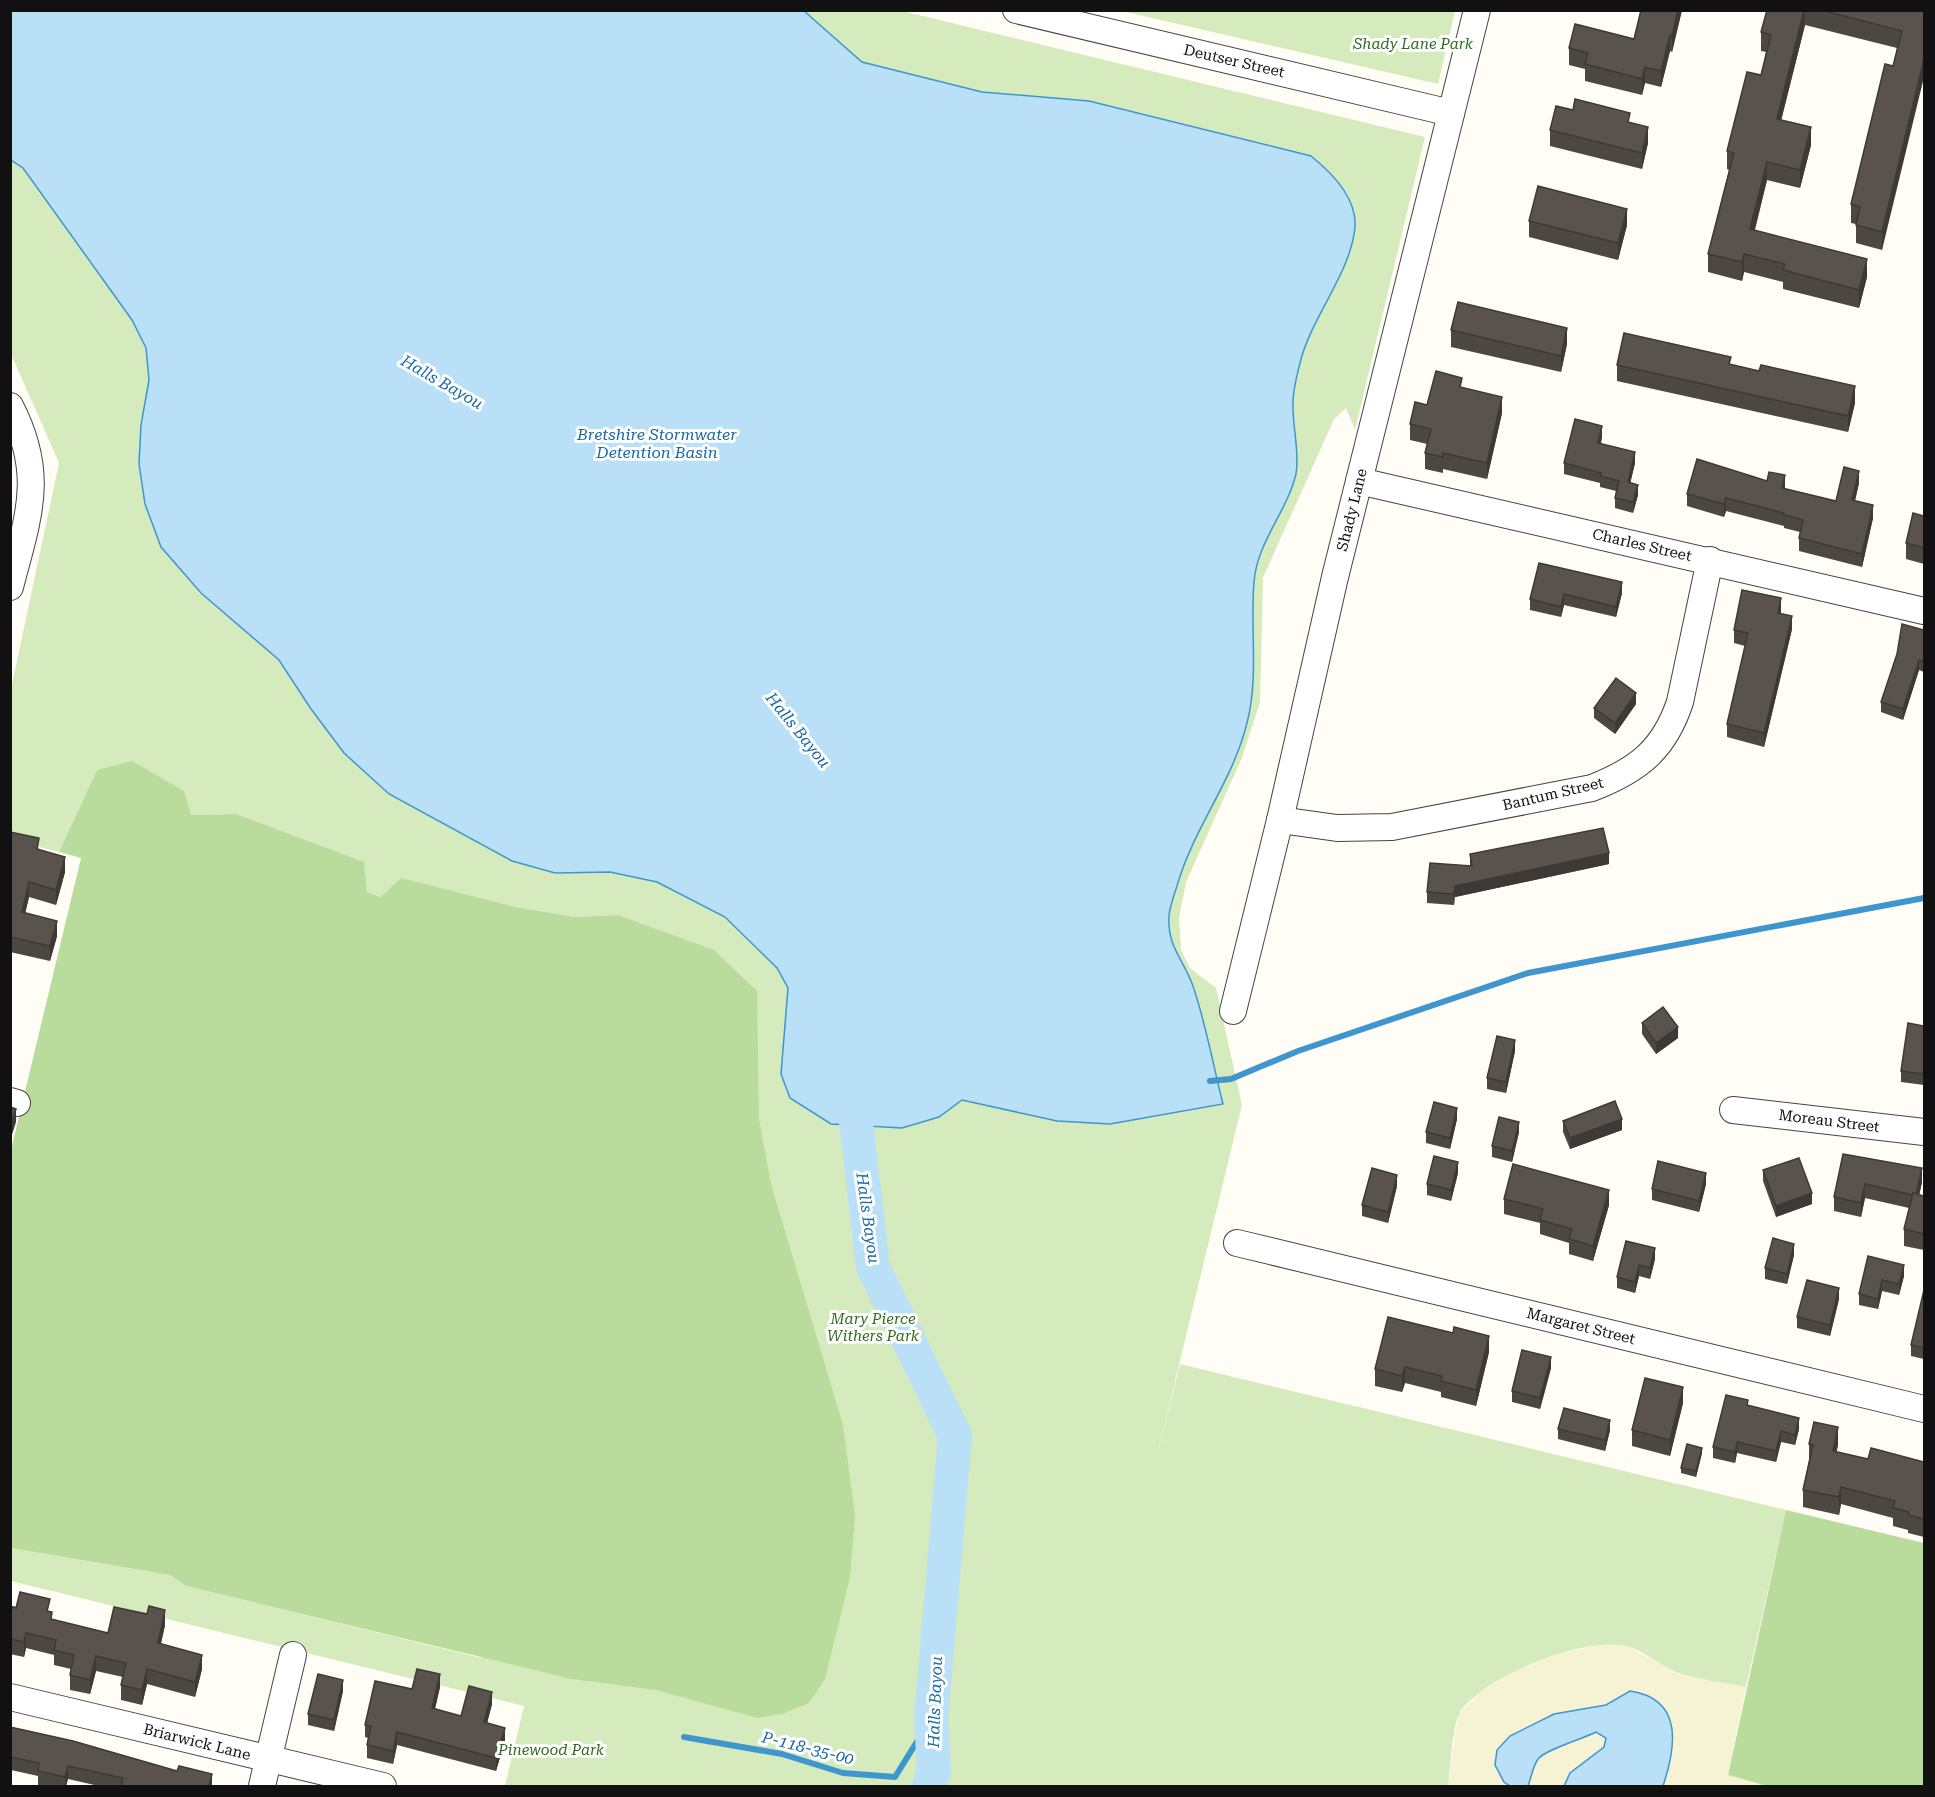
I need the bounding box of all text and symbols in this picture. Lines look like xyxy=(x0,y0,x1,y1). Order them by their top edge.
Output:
park label: Shady Lane Park xyxy=(1352,35,1474,53)
street label: Deutser Street xyxy=(1182,41,1287,81)
water label: Halls Bayou xyxy=(397,350,486,413)
water label: Bretshire Stormwater Detention Basin xyxy=(576,425,737,462)
street label: Shady Lane xyxy=(1333,467,1371,553)
street label: Charles Street xyxy=(1590,525,1694,565)
water label: Halls Bayou xyxy=(761,688,834,772)
street label: Bantum Street xyxy=(1501,774,1606,814)
street label: Moreau Street xyxy=(1777,1106,1881,1136)
water label: Halls Bayou xyxy=(852,1170,884,1265)
street label: Margaret Street xyxy=(1525,1304,1638,1348)
park label: Mary Pierce Withers Park xyxy=(827,1310,920,1345)
water label: Halls Bayou xyxy=(924,1656,946,1749)
street label: Briarwick Lane xyxy=(141,1720,253,1764)
water label: P-118-35-00 xyxy=(759,1727,856,1769)
park label: Pinewood Park xyxy=(497,1741,605,1759)

